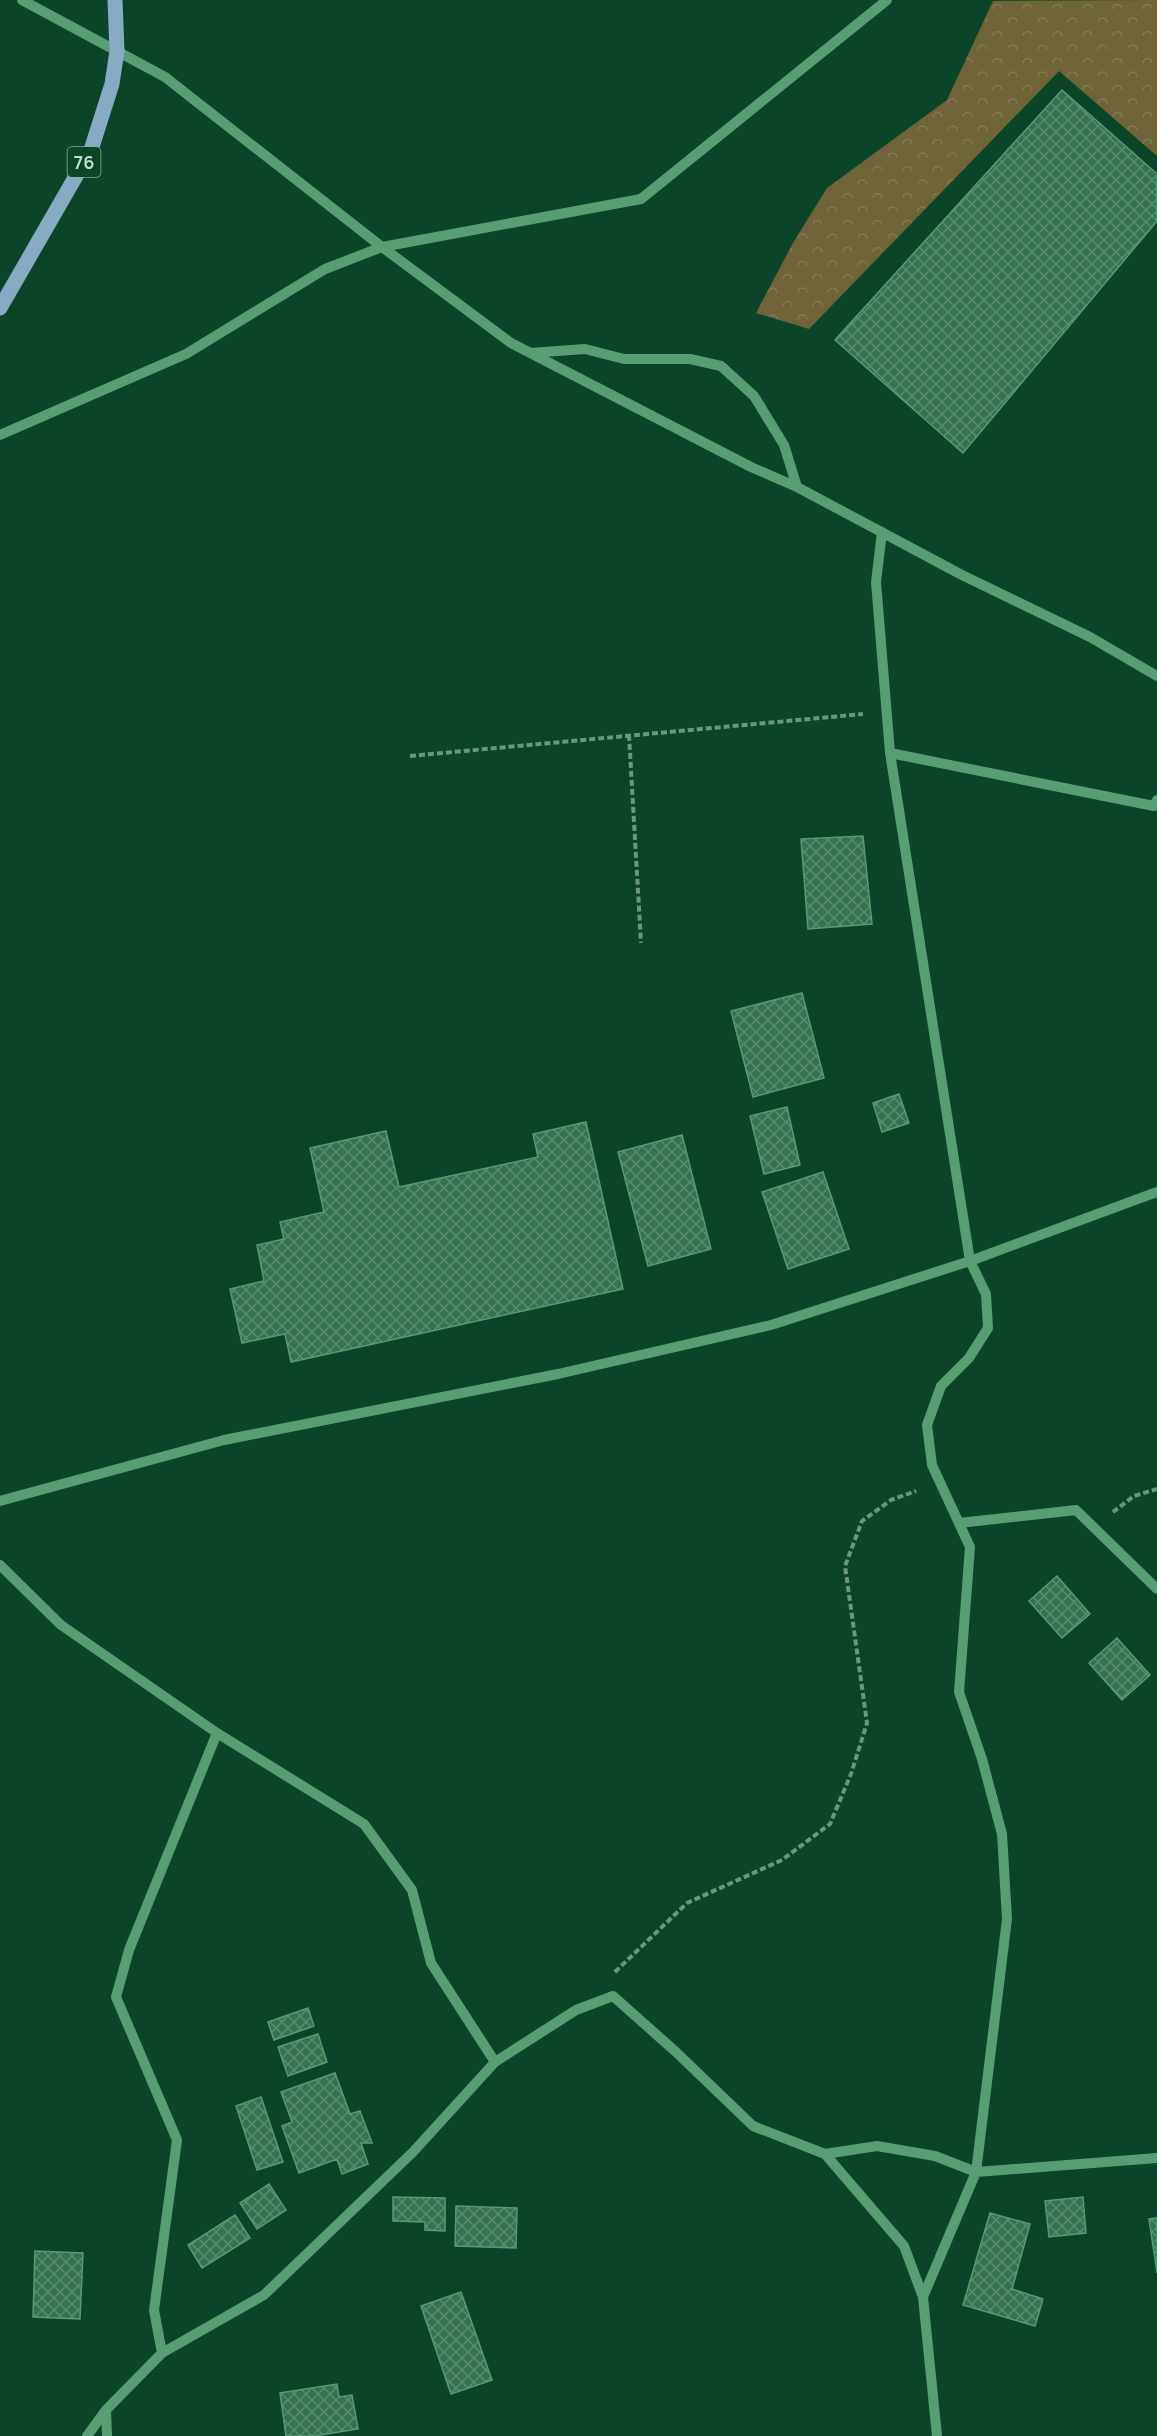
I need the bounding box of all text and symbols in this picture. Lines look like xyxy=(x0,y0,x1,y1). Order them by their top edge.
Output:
road number: 76 xyxy=(68,147,100,177)

